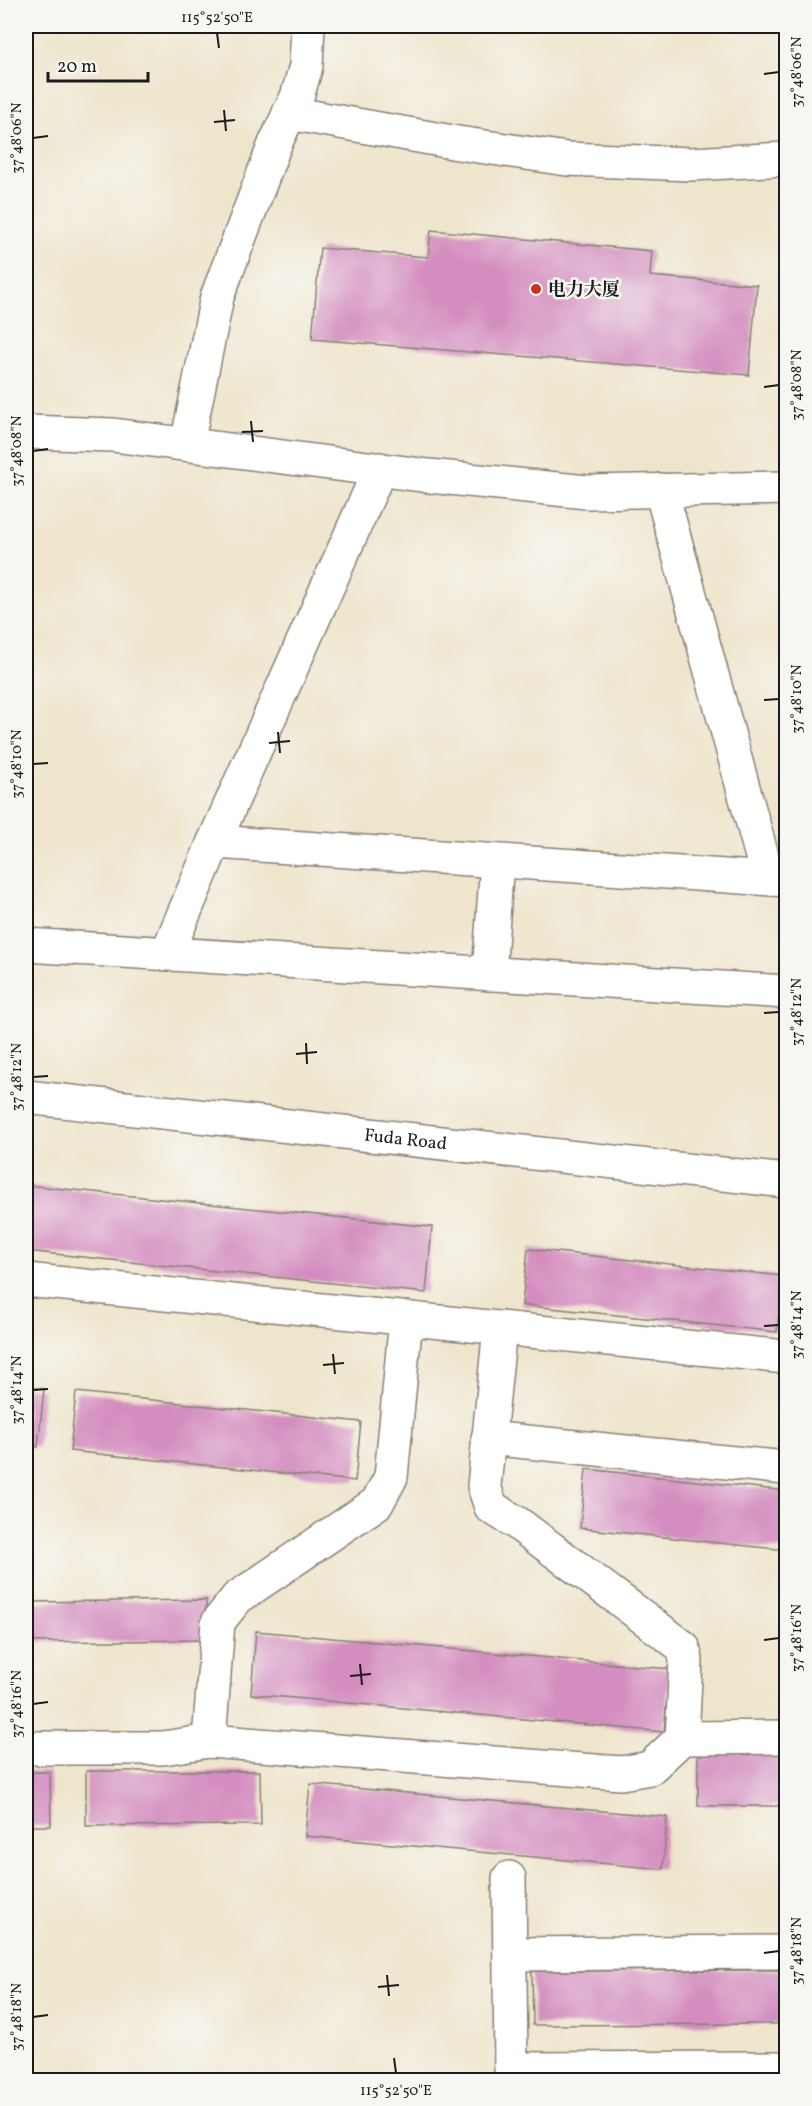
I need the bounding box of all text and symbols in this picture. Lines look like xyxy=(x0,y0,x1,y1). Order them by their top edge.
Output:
text: 115°52'50"E xyxy=(181,8,253,29)
text: 37°48'06"N xyxy=(787,36,808,108)
scale bar xyxy=(48,45,148,83)
text: 20 m xyxy=(57,55,97,80)
text: 37°48'06"N xyxy=(7,102,28,174)
place label: 电力大厦 xyxy=(548,278,620,303)
marker: 电力大厦 xyxy=(529,282,543,296)
text: 37°48'08"N xyxy=(787,349,808,421)
text: 37°48'08"N xyxy=(7,415,28,487)
text: 37°48'10"N xyxy=(787,664,808,734)
text: 37°48'10"N xyxy=(7,729,28,799)
text: 37°48'12"N xyxy=(787,978,808,1046)
text: 37°48'12"N xyxy=(7,1043,28,1111)
street label: Fuda Road xyxy=(363,1123,448,1157)
text: 37°48'14"N xyxy=(787,1290,808,1360)
text: 37°48'14"N xyxy=(7,1355,28,1425)
text: 37°48'16"N xyxy=(787,1604,808,1672)
text: 37°48'16"N xyxy=(7,1670,28,1738)
text: 37°48'18"N xyxy=(787,1917,808,1985)
text: 37°48'18"N xyxy=(7,1983,28,2051)
text: 115°52'50"E xyxy=(360,2081,432,2102)

